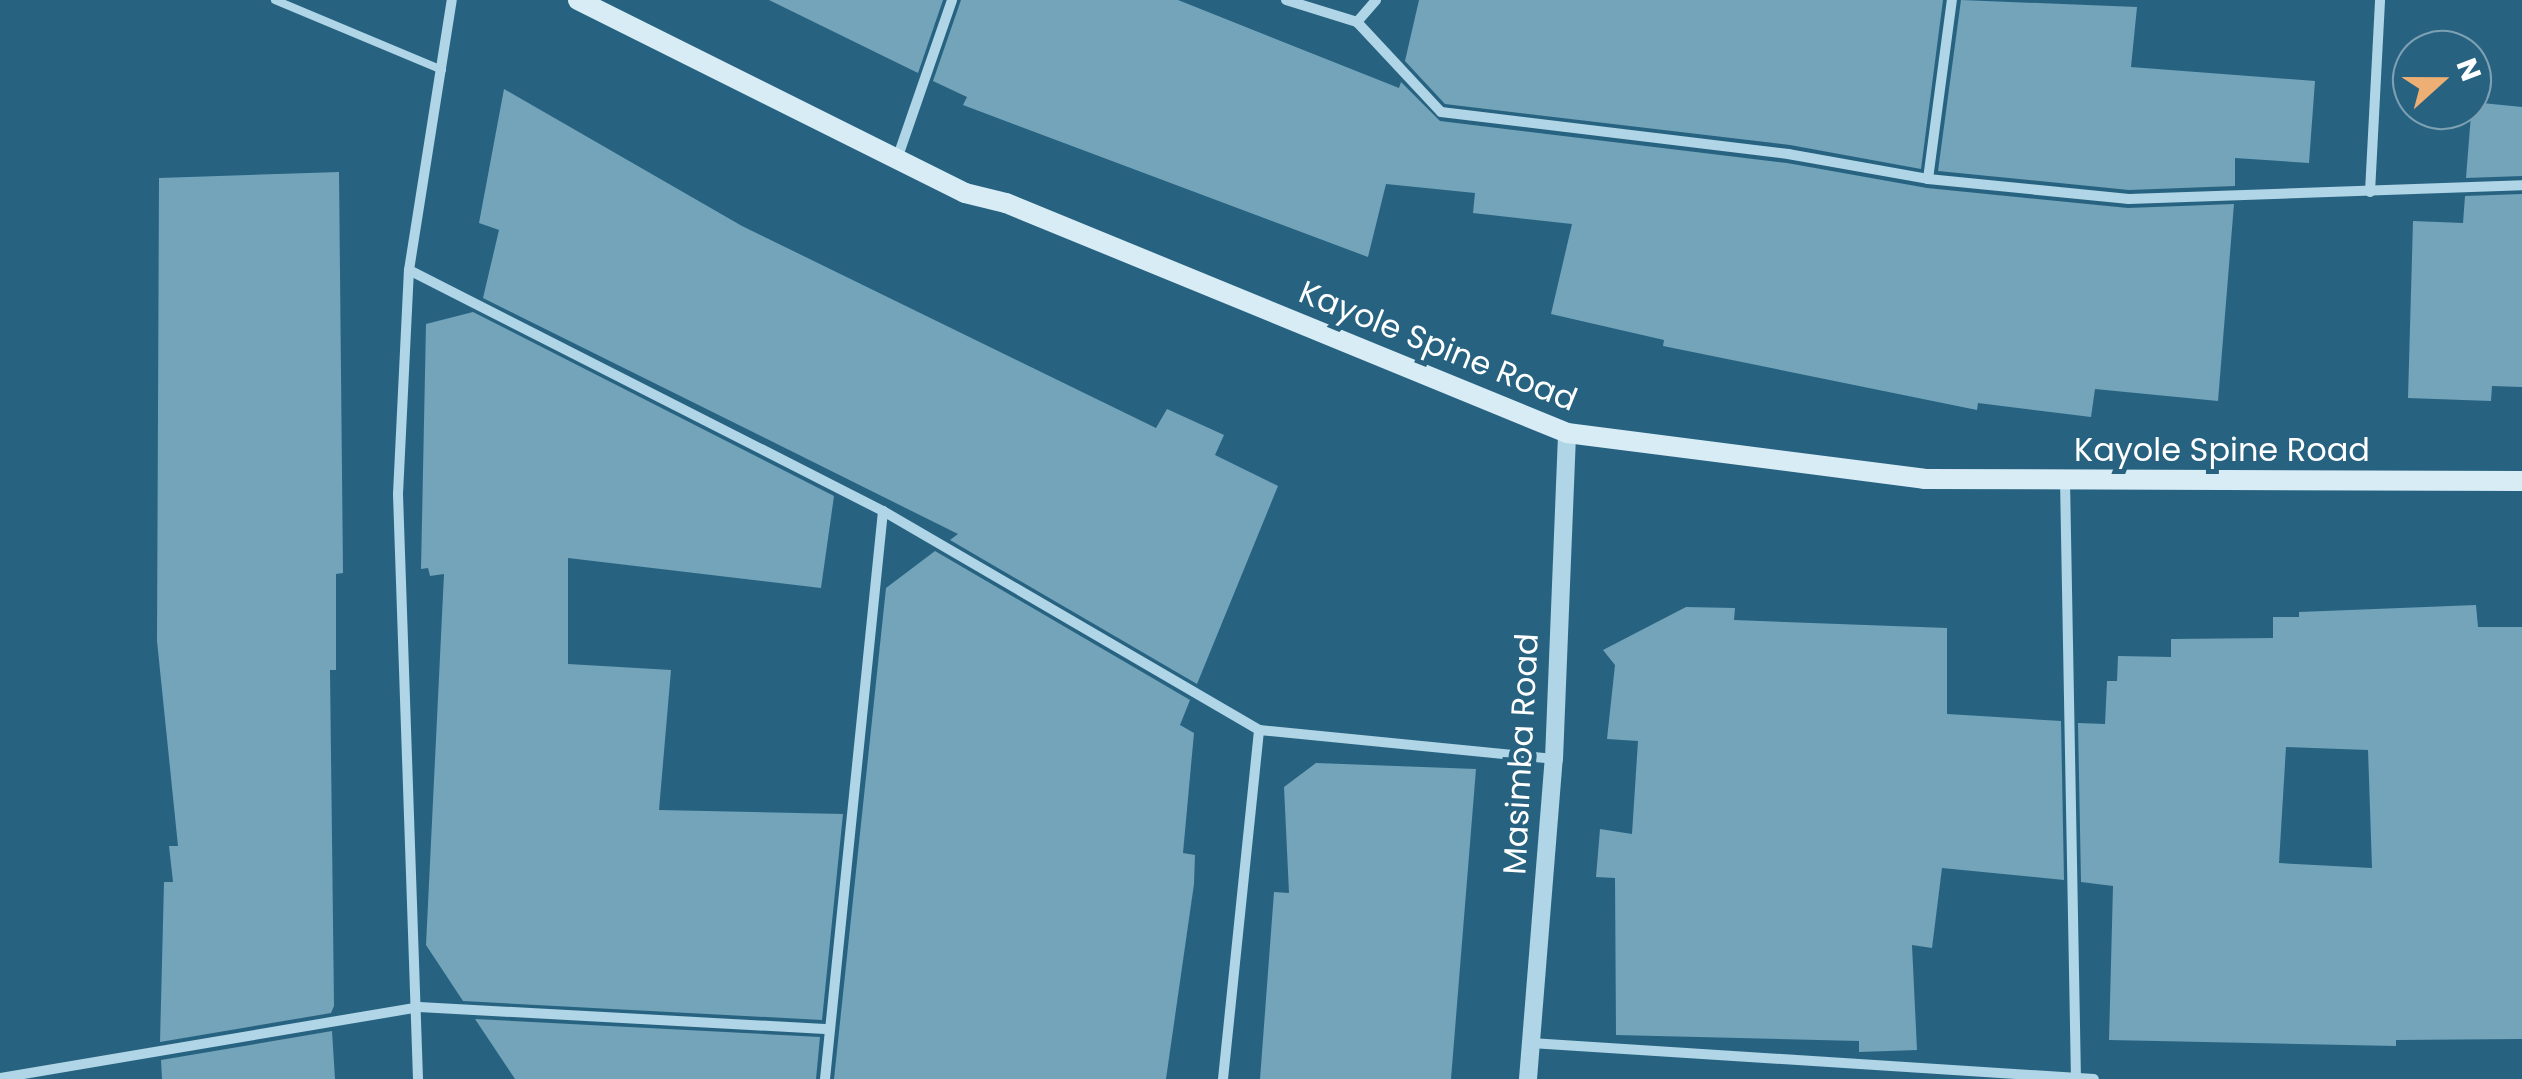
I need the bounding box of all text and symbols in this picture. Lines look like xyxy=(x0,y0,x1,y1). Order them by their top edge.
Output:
north arrow xyxy=(2392,30,2492,130)
text: N xyxy=(2447,53,2491,87)
street label: Kayole Spine Road xyxy=(1294,273,1582,419)
street label: Kayole Spine Road xyxy=(2074,431,2370,469)
street label: Masimba Road xyxy=(1496,632,1546,876)

